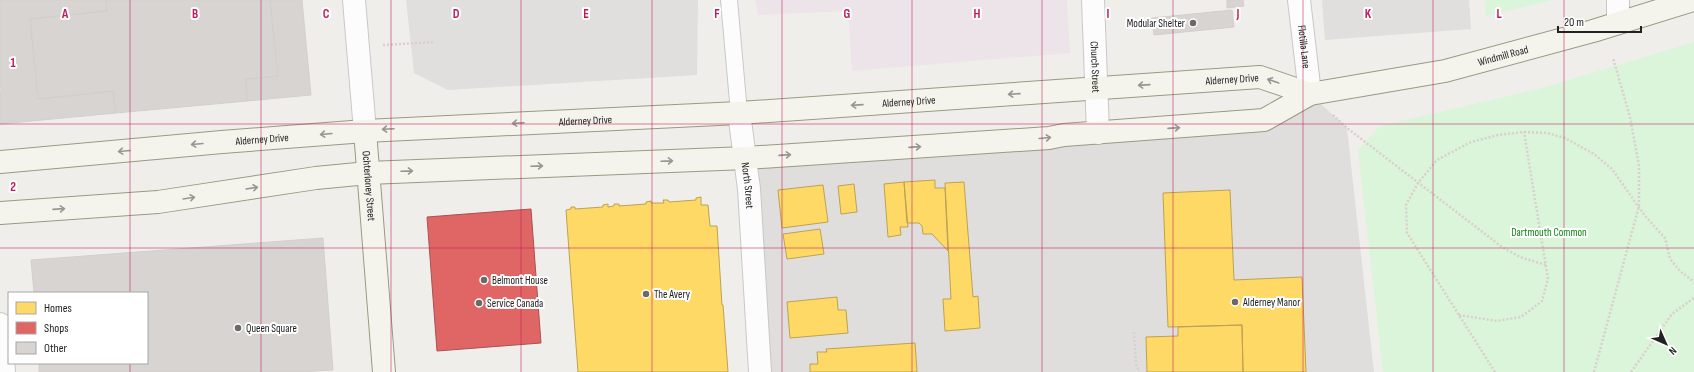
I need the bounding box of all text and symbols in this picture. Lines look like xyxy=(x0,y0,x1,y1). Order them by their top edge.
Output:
text: A xyxy=(61,6,69,22)
text: B xyxy=(192,6,198,22)
text: C xyxy=(323,6,330,22)
text: D xyxy=(453,6,460,22)
text: E xyxy=(583,6,589,22)
text: F xyxy=(714,6,720,22)
text: G xyxy=(844,6,851,22)
text: H xyxy=(974,6,981,22)
text: I xyxy=(1107,6,1110,22)
text: J xyxy=(1236,6,1240,22)
text: K xyxy=(1365,6,1372,22)
text: L xyxy=(1496,6,1502,22)
scale bar xyxy=(1558,8,1641,34)
text: 20 m xyxy=(1564,15,1584,30)
place label: Modular Shelter xyxy=(1127,17,1185,30)
marker: Modular Shelter xyxy=(1188,18,1198,28)
street label: Flotilla Lane xyxy=(1295,24,1313,69)
street label: Church Street xyxy=(1088,41,1103,94)
street label: Windmill Road xyxy=(1476,42,1530,68)
text: 1 xyxy=(10,55,16,71)
street label: Alderney Drive xyxy=(1204,71,1259,87)
one-way arrow xyxy=(1267,77,1280,84)
one-way arrow xyxy=(1138,81,1151,88)
one-way arrow xyxy=(1008,90,1021,97)
street label: Alderney Drive xyxy=(881,93,936,110)
one-way arrow xyxy=(851,101,864,108)
street label: Alderney Drive xyxy=(557,113,612,128)
one-way arrow xyxy=(512,119,525,127)
one-way arrow xyxy=(1167,124,1180,131)
one-way arrow xyxy=(382,126,395,133)
street label: Alderney Drive xyxy=(234,130,289,148)
one-way arrow xyxy=(320,130,333,137)
one-way arrow xyxy=(1038,135,1051,142)
one-way arrow xyxy=(191,141,204,148)
one-way arrow xyxy=(908,143,921,150)
one-way arrow xyxy=(118,147,131,155)
street label: Ochterloney Street xyxy=(360,150,379,222)
one-way arrow xyxy=(778,152,791,159)
one-way arrow xyxy=(660,157,673,165)
street label: North Street xyxy=(739,161,757,210)
one-way arrow xyxy=(530,162,543,170)
one-way arrow xyxy=(400,168,413,175)
text: 2 xyxy=(10,179,16,195)
one-way arrow xyxy=(245,184,258,192)
one-way arrow xyxy=(182,193,195,201)
one-way arrow xyxy=(52,205,65,212)
park label: Dartmouth Common xyxy=(1511,226,1587,239)
place label: Belmont House xyxy=(492,274,548,287)
marker: Belmont House xyxy=(479,275,489,285)
place label: The Avery xyxy=(654,288,691,301)
marker: The Avery xyxy=(641,289,651,299)
legend xyxy=(8,292,148,364)
place label: Alderney Manor xyxy=(1242,296,1300,309)
place label: Service Canada xyxy=(487,297,543,310)
marker: Alderney Manor xyxy=(1230,297,1240,307)
marker: Service Canada xyxy=(474,298,484,308)
text: Homes xyxy=(44,301,72,316)
text: Shops xyxy=(44,321,69,336)
place label: Queen Square xyxy=(246,322,297,335)
marker: Queen Square xyxy=(233,323,243,333)
north arrow xyxy=(1646,324,1686,364)
text: Other xyxy=(44,341,68,356)
text: N xyxy=(1666,344,1679,357)

